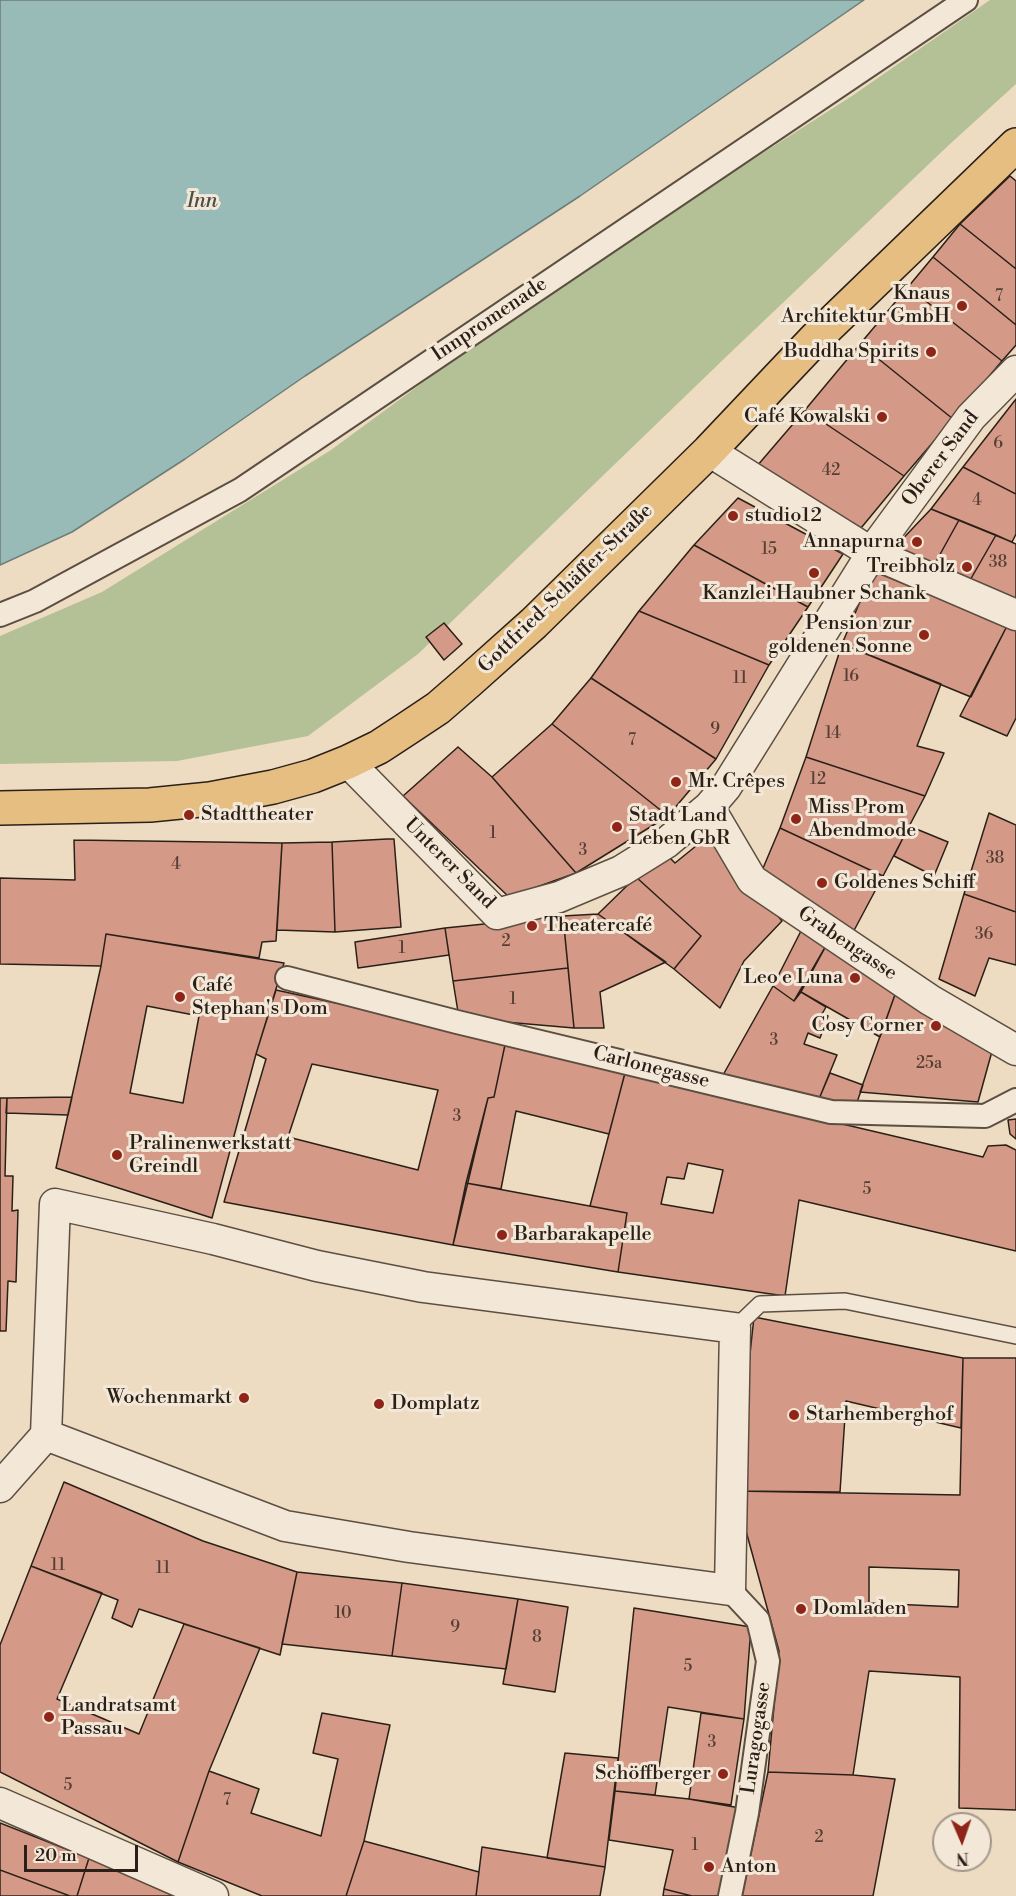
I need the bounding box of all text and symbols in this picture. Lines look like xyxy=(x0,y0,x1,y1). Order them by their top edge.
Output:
water label: Inn xyxy=(186,189,218,215)
street label: Innpromenade xyxy=(428,273,552,367)
place label: Knaus Architektur GmbH xyxy=(781,282,950,329)
house number: 7 xyxy=(995,287,1003,307)
marker: Knaus Architektur GmbH xyxy=(955,299,969,313)
place label: Buddha Spirits xyxy=(784,340,919,364)
marker: Buddha Spirits xyxy=(924,345,938,359)
place label: Café Kowalski xyxy=(744,405,870,429)
street label: Oberer Sand xyxy=(897,407,985,511)
marker: Café Kowalski xyxy=(875,410,889,424)
house number: 6 xyxy=(993,434,1003,454)
house number: 42 xyxy=(822,461,840,481)
house number: 4 xyxy=(972,491,982,511)
street label: Gottfried-Schäffer-Straße xyxy=(474,499,658,679)
place label: studio12 xyxy=(745,504,822,528)
marker: studio12 xyxy=(726,509,740,523)
place label: Annapurna xyxy=(803,530,905,554)
marker: Annapurna xyxy=(910,535,924,549)
house number: 15 xyxy=(761,540,777,560)
house number: 38 xyxy=(989,553,1007,573)
place label: Treibholz xyxy=(867,555,955,579)
marker: Treibholz xyxy=(960,560,974,574)
marker: Kanzlei Haubner Schank xyxy=(807,566,821,580)
place label: Kanzlei Haubner Schank xyxy=(702,582,926,606)
place label: Pension zur goldenen Sonne xyxy=(768,612,912,659)
marker: Pension zur goldenen Sonne xyxy=(917,628,931,642)
house number: 16 xyxy=(843,667,859,687)
house number: 11 xyxy=(733,669,747,689)
house number: 9 xyxy=(710,720,720,740)
house number: 14 xyxy=(825,724,841,744)
house number: 7 xyxy=(628,731,636,751)
place label: Mr. Crêpes xyxy=(688,770,785,794)
house number: 12 xyxy=(810,770,826,790)
marker: Mr. Crêpes xyxy=(669,775,683,789)
place label: Miss Prom Abendmode xyxy=(808,796,916,843)
place label: Stadttheater xyxy=(201,803,314,827)
place label: Stadt Land Leben GbR xyxy=(629,804,730,851)
marker: Stadttheater xyxy=(182,808,196,822)
marker: Miss Prom Abendmode xyxy=(789,812,803,826)
street label: Unterer Sand xyxy=(398,813,500,915)
marker: Stadt Land Leben GbR xyxy=(610,820,624,834)
house number: 1 xyxy=(490,824,496,844)
house number: 3 xyxy=(579,841,587,861)
house number: 38 xyxy=(986,849,1004,869)
house number: 4 xyxy=(171,855,181,875)
place label: Goldenes Schiff xyxy=(834,871,975,895)
marker: Goldenes Schiff xyxy=(815,876,829,890)
street label: Grabengasse xyxy=(793,902,901,986)
place label: Theatercafé xyxy=(544,914,652,938)
marker: Theatercafé xyxy=(525,919,539,933)
house number: 36 xyxy=(975,925,993,945)
house number: 2 xyxy=(501,932,511,952)
house number: 1 xyxy=(399,939,405,959)
place label: Leo e Luna xyxy=(743,966,843,990)
marker: Leo e Luna xyxy=(848,971,862,985)
place label: Café Stephan's Dom xyxy=(192,974,328,1021)
marker: Café Stephan's Dom xyxy=(173,990,187,1004)
house number: 1 xyxy=(510,990,516,1010)
place label: Cosy Corner xyxy=(811,1014,924,1038)
marker: Cosy Corner xyxy=(929,1019,943,1033)
house number: 3 xyxy=(770,1031,778,1051)
street label: Carlonegasse xyxy=(590,1042,712,1094)
house number: 25a xyxy=(916,1054,942,1074)
house number: 3 xyxy=(453,1107,461,1127)
place label: Pralinenwerkstatt Greindl xyxy=(129,1132,292,1179)
marker: Pralinenwerkstatt Greindl xyxy=(110,1148,124,1162)
house number: 5 xyxy=(863,1180,871,1200)
place label: Barbarakapelle xyxy=(514,1223,652,1247)
marker: Barbarakapelle xyxy=(495,1228,509,1242)
place label: Wochenmarkt xyxy=(107,1386,232,1410)
marker: Wochenmarkt xyxy=(237,1391,251,1405)
place label: Domplatz xyxy=(391,1392,479,1416)
marker: Domplatz xyxy=(372,1397,386,1411)
place label: Starhemberghof xyxy=(806,1403,953,1427)
marker: Starhemberghof xyxy=(787,1408,801,1422)
house number: 11 xyxy=(51,1556,65,1576)
house number: 11 xyxy=(156,1559,170,1579)
place label: Domladen xyxy=(813,1597,907,1621)
marker: Domladen xyxy=(794,1602,808,1616)
house number: 10 xyxy=(335,1604,351,1624)
house number: 9 xyxy=(450,1618,460,1638)
house number: 8 xyxy=(532,1628,542,1648)
house number: 5 xyxy=(684,1657,692,1677)
street label: Luragogasse xyxy=(737,1680,777,1796)
place label: Landratsamt Passau xyxy=(61,1694,177,1741)
marker: Landratsamt Passau xyxy=(42,1710,56,1724)
house number: 3 xyxy=(708,1733,716,1753)
place label: Schöffberger xyxy=(595,1762,711,1786)
marker: Schöffberger xyxy=(716,1767,730,1781)
house number: 5 xyxy=(64,1776,72,1796)
house number: 7 xyxy=(223,1791,231,1811)
north arrow xyxy=(932,1812,992,1872)
house number: 2 xyxy=(814,1828,824,1848)
scale bar xyxy=(27,1833,141,1871)
house number: 1 xyxy=(692,1836,698,1856)
text: 20 m xyxy=(35,1844,77,1867)
text: N xyxy=(956,1848,969,1868)
place label: Anton xyxy=(721,1855,777,1879)
marker: Anton xyxy=(702,1860,716,1874)

